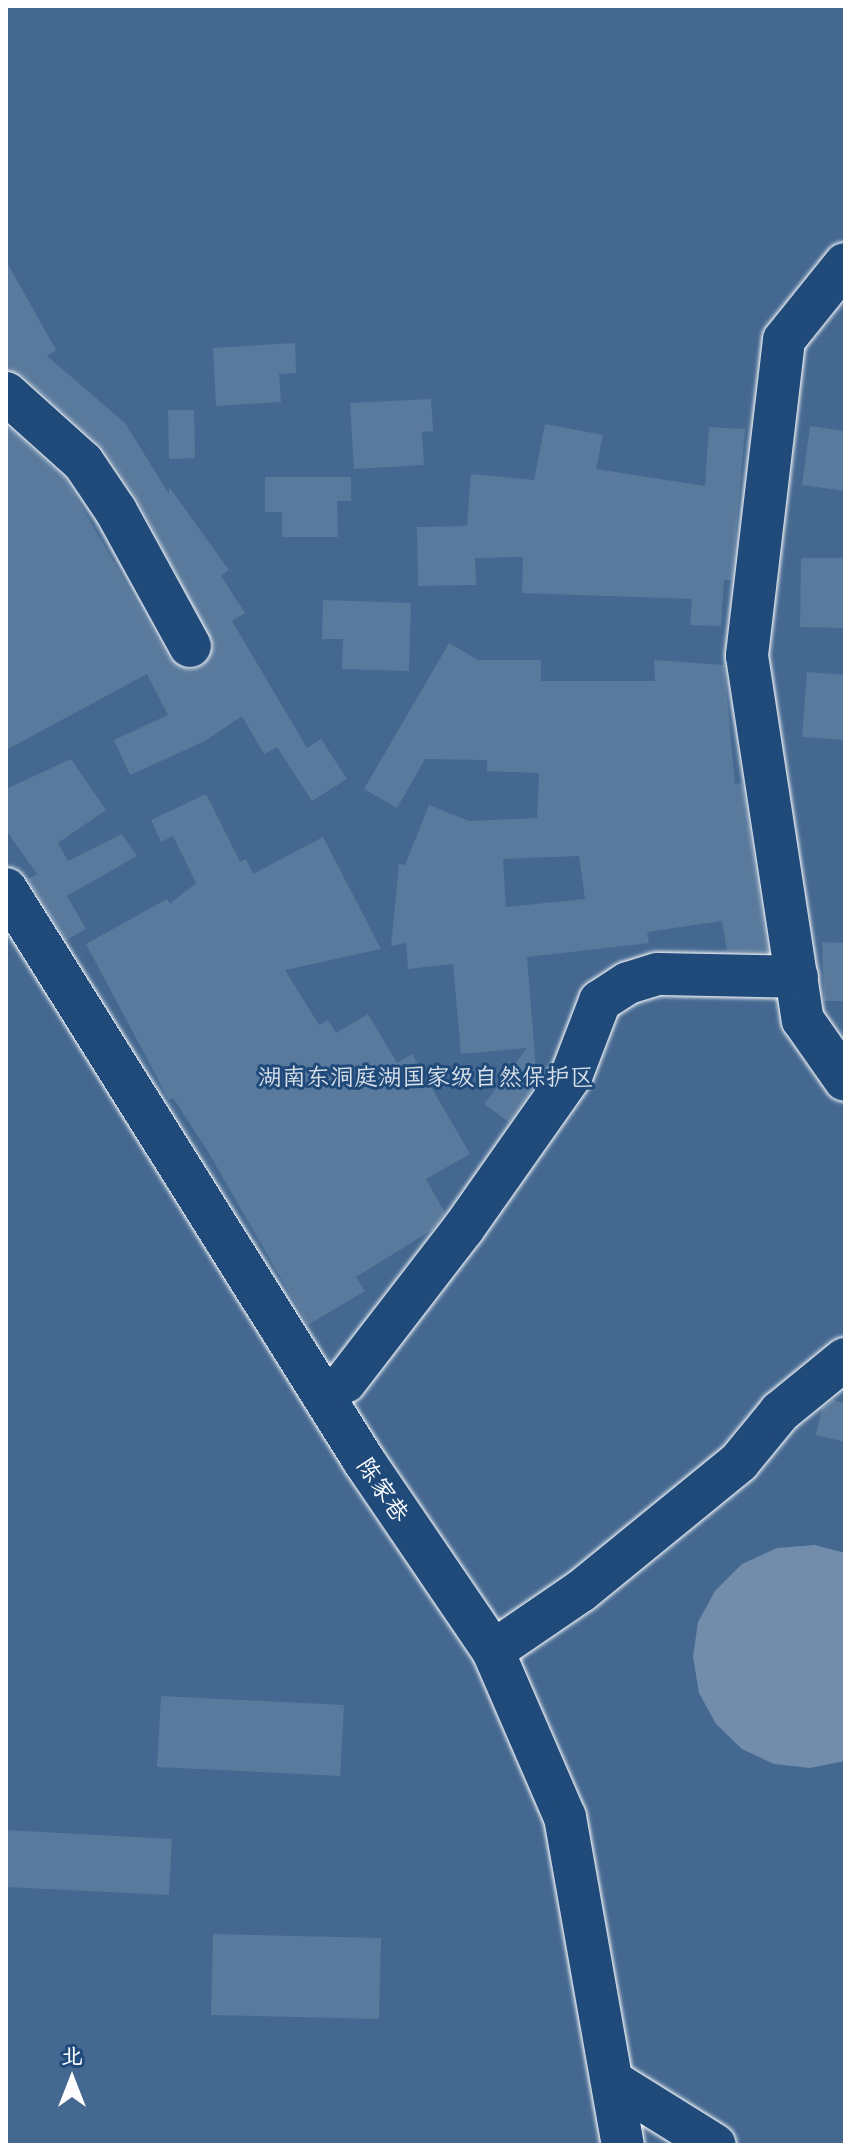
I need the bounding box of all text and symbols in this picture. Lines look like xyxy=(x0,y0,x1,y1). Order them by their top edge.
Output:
park label: 湖南东洞庭湖国家级自然保护区 xyxy=(258,1062,594,1090)
street label: 陈家巷 xyxy=(352,1451,416,1527)
north arrow xyxy=(32,2039,112,2119)
text: 北 xyxy=(61,2040,83,2069)

